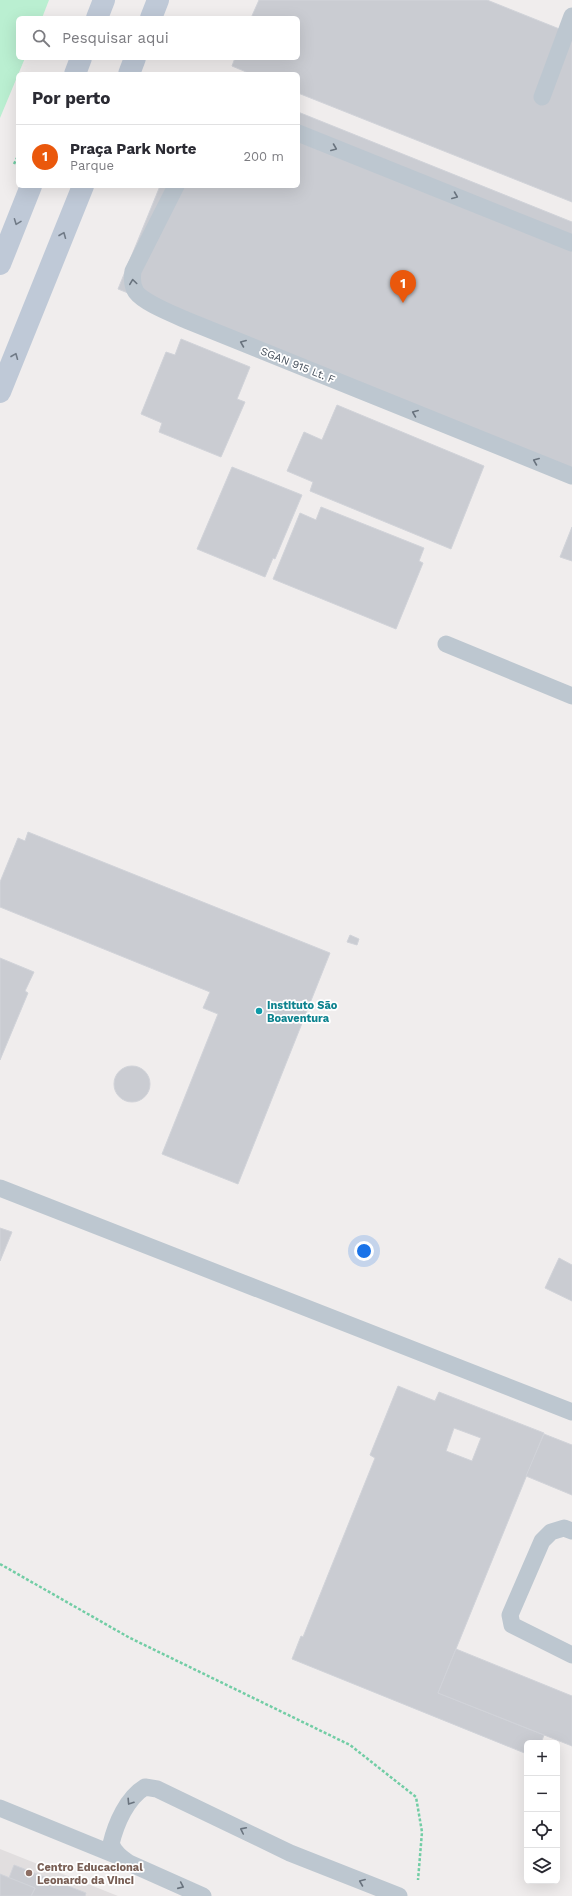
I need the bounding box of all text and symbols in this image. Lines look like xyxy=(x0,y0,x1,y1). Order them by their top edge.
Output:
search box xyxy=(16,16,300,60)
icon: search xyxy=(30,27,52,49)
text: Pesquisar aqui xyxy=(62,29,169,47)
text: Por perto xyxy=(32,88,110,108)
text: Praça Park Norte xyxy=(70,140,196,158)
one-way arrow xyxy=(331,143,338,151)
text: 1 xyxy=(42,149,48,164)
text: 200 m xyxy=(243,149,284,164)
text: Parque xyxy=(70,158,114,173)
one-way arrow xyxy=(451,192,458,200)
one-way arrow xyxy=(13,219,21,226)
one-way arrow xyxy=(59,232,67,239)
pin: 1 xyxy=(390,270,416,303)
one-way arrow xyxy=(129,278,138,285)
one-way arrow xyxy=(239,340,247,348)
street label: SGAN 915 Lt. F xyxy=(259,345,337,386)
one-way arrow xyxy=(10,352,18,359)
one-way arrow xyxy=(412,409,419,417)
one-way arrow xyxy=(532,458,539,466)
place label: Instituto São Boaventura xyxy=(267,999,338,1025)
marker: Instituto São Boaventura xyxy=(254,1006,264,1016)
your location xyxy=(354,1241,374,1261)
map controls xyxy=(524,1740,560,1884)
button: + xyxy=(524,1740,560,1776)
button: − xyxy=(524,1776,560,1812)
one-way arrow xyxy=(127,1798,134,1805)
button: locate xyxy=(524,1812,560,1848)
one-way arrow xyxy=(240,1827,247,1835)
button: layers xyxy=(524,1848,560,1884)
place label: Centro Educacional Leonardo da Vinci xyxy=(37,1861,143,1887)
marker: Centro Educacional Leonardo da Vinci xyxy=(24,1868,34,1878)
one-way arrow xyxy=(359,1878,366,1886)
one-way arrow xyxy=(177,1881,185,1889)

